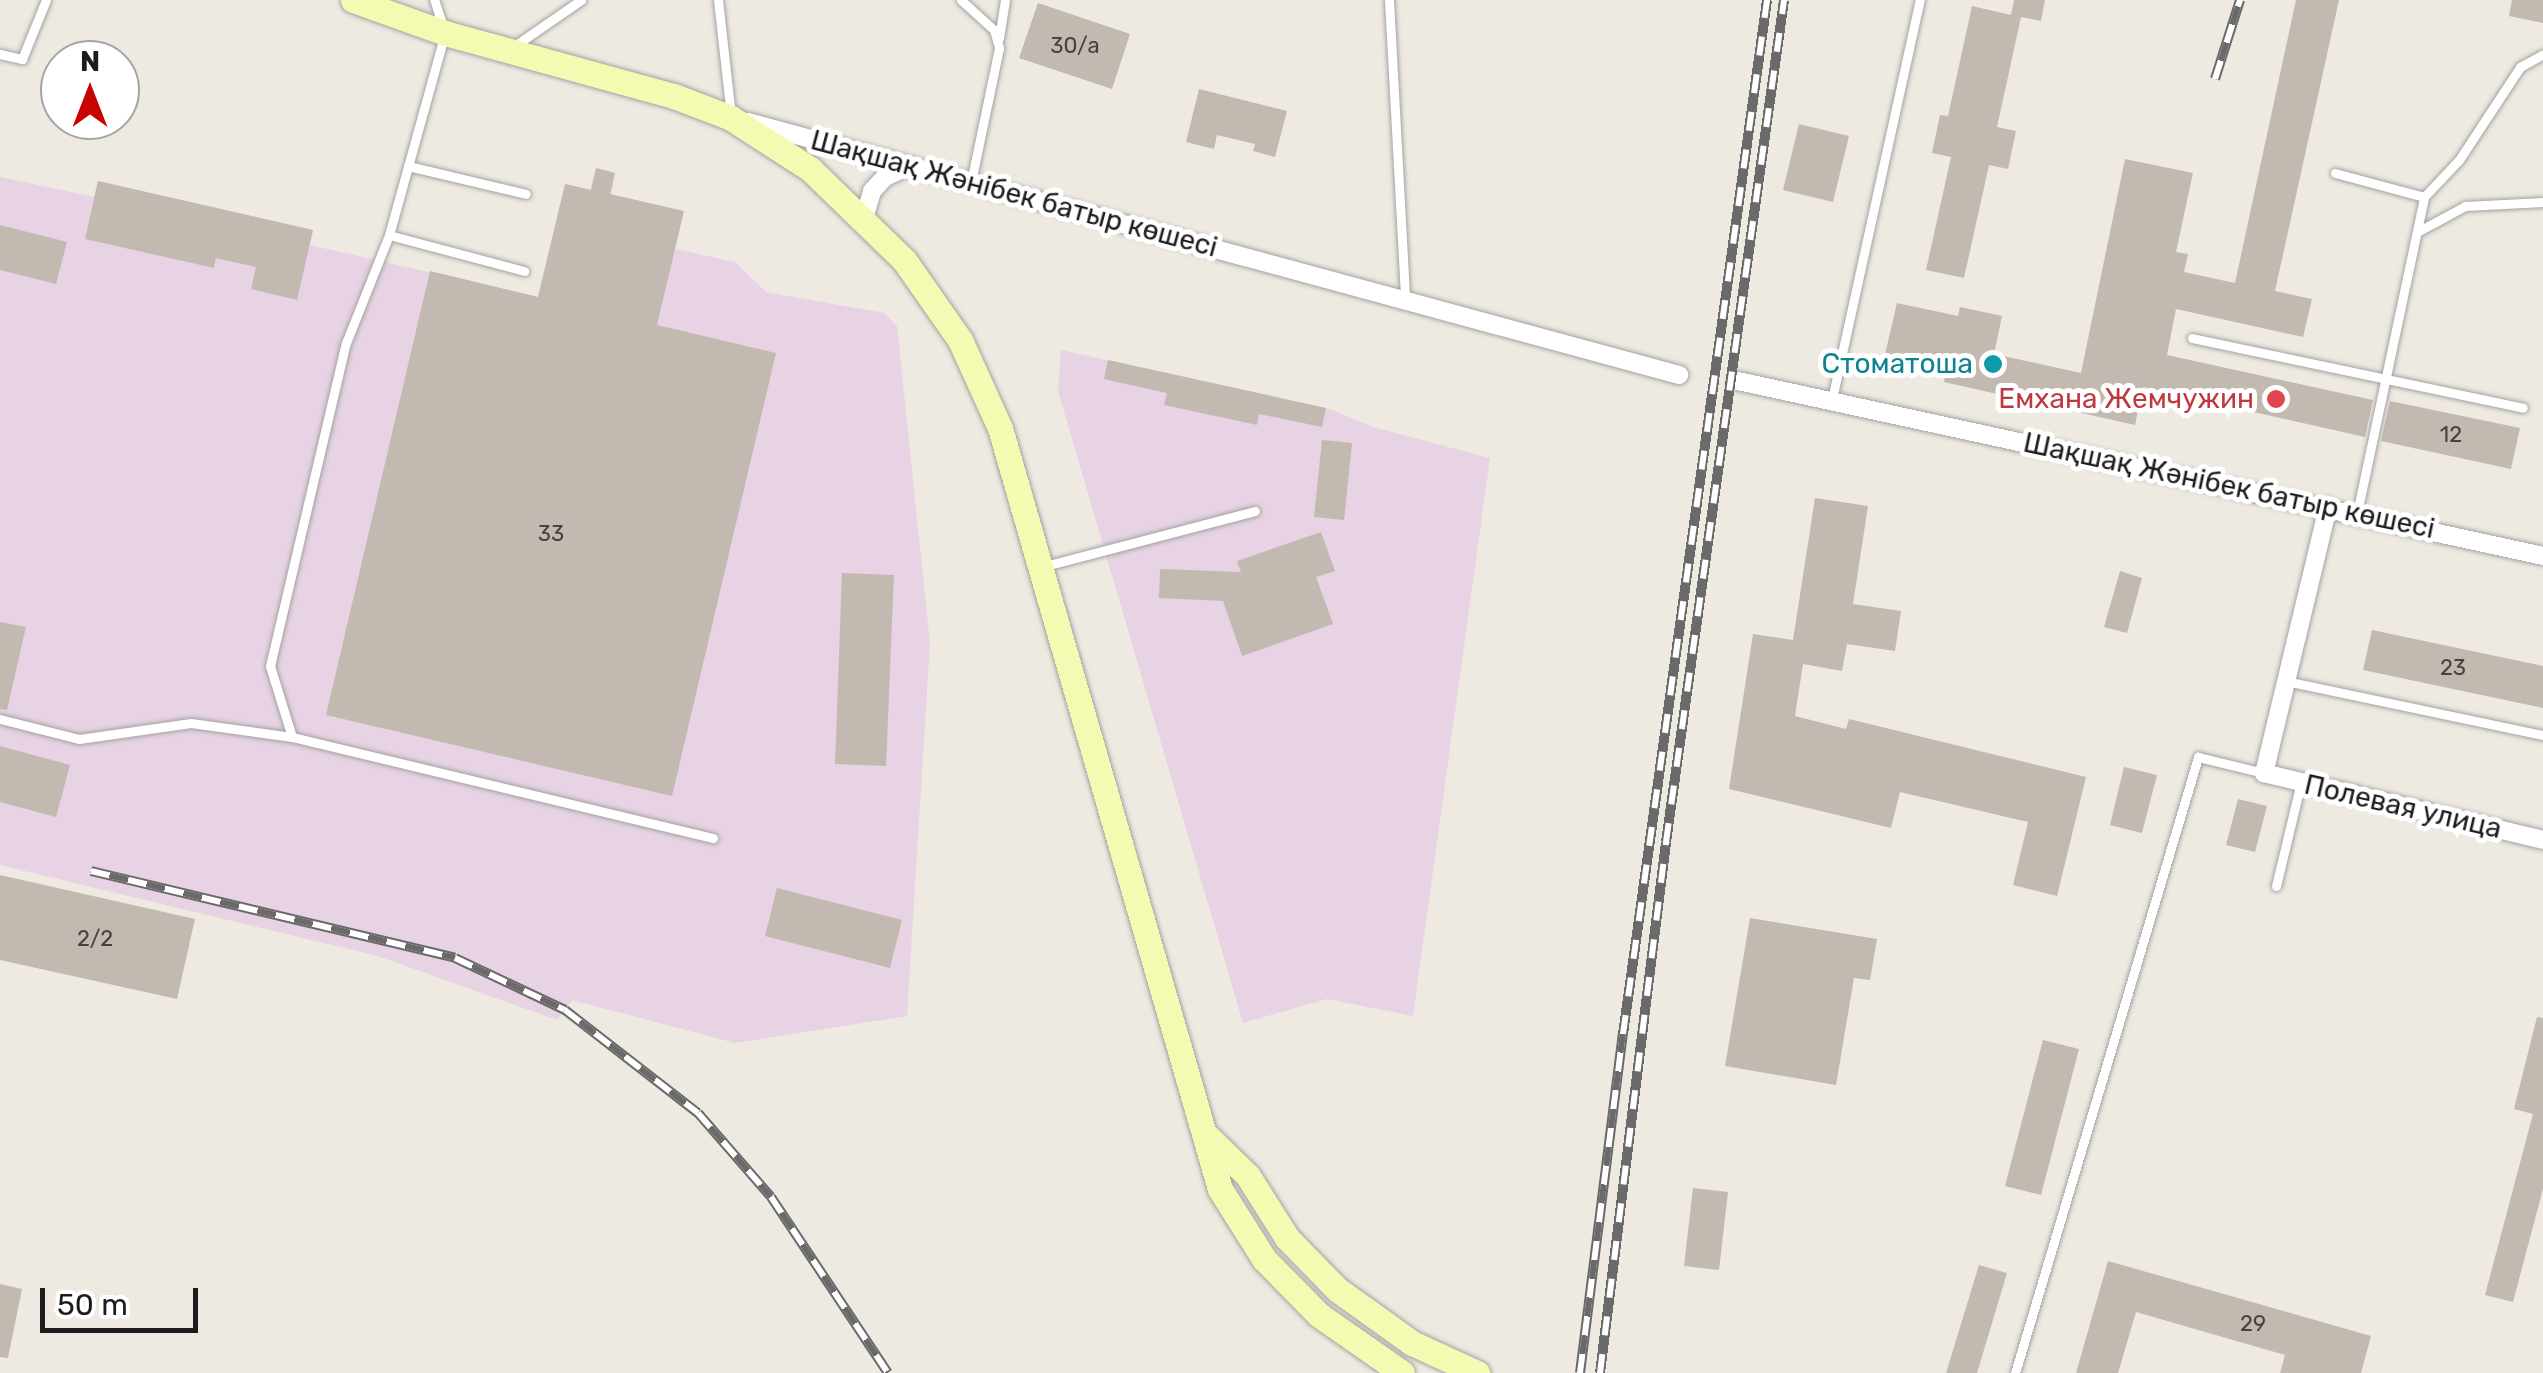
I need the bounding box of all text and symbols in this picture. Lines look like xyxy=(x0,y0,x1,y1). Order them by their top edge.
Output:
house number: 30/а xyxy=(1050,33,1100,59)
north arrow xyxy=(40,40,140,140)
text: N xyxy=(80,45,100,78)
street label: Шақшақ Жәнібек батыр көшесі xyxy=(807,123,1221,265)
place label: Стоматоша xyxy=(1821,347,1973,381)
marker: Стоматоша xyxy=(1982,353,2004,375)
place label: Емхана Жемчужин xyxy=(1998,382,2254,416)
marker: Емхана Жемчужин xyxy=(2263,386,2289,412)
house number: 12 xyxy=(2440,422,2462,448)
street label: Шақшақ Жәнібек батыр көшесі xyxy=(2020,426,2438,546)
house number: 33 xyxy=(538,521,564,547)
house number: 23 xyxy=(2440,655,2466,681)
street label: Полевая улица xyxy=(2301,768,2505,846)
house number: 2/2 xyxy=(77,926,113,952)
scale bar xyxy=(45,1268,202,1330)
text: 50 m xyxy=(57,1287,128,1323)
house number: 29 xyxy=(2240,1311,2266,1337)

